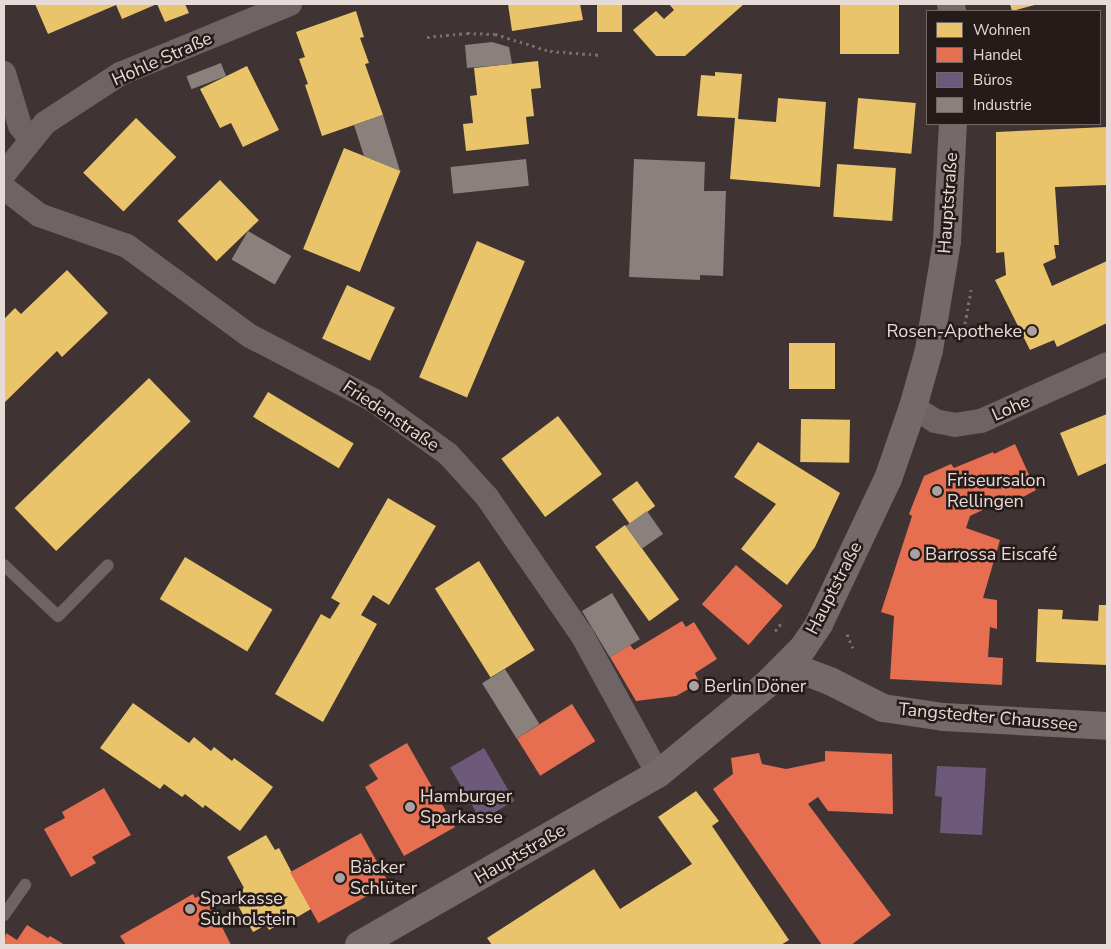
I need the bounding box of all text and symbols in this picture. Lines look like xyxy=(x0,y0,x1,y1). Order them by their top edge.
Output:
legend xyxy=(926,10,1101,125)
text: Wohnen xyxy=(973,20,1031,40)
street label: Hohle Straße xyxy=(109,27,215,91)
text: Handel xyxy=(973,45,1022,65)
text: Büros xyxy=(973,70,1012,90)
text: Industrie xyxy=(973,95,1032,115)
street label: Hauptstraße xyxy=(934,152,962,254)
place label: Rosen-Apotheke xyxy=(886,320,1022,342)
marker: Rosen-Apotheke xyxy=(1026,325,1038,337)
street label: Friedenstraße xyxy=(339,376,443,456)
street label: Lohe xyxy=(989,390,1033,426)
place label: Friseursalon Rellingen xyxy=(947,470,1046,512)
marker: Friseursalon Rellingen xyxy=(931,485,943,497)
street label: Hauptstraße xyxy=(801,538,867,638)
place label: Barrossa Eiscafé xyxy=(925,543,1057,565)
marker: Barrossa Eiscafé xyxy=(909,548,921,560)
place label: Berlin Döner xyxy=(704,675,806,697)
marker: Berlin Döner xyxy=(688,680,700,692)
street label: Tangstedter Chaussee xyxy=(897,698,1079,736)
place label: Hamburger Sparkasse xyxy=(420,786,512,829)
marker: Hamburger Sparkasse xyxy=(404,801,416,813)
street label: Hauptstraße xyxy=(471,819,569,889)
place label: Bäcker Schlüter xyxy=(350,857,417,900)
marker: Bäcker Schlüter xyxy=(334,872,346,884)
place label: Sparkasse Südholstein xyxy=(200,888,296,931)
marker: Sparkasse Südholstein xyxy=(184,903,196,915)

